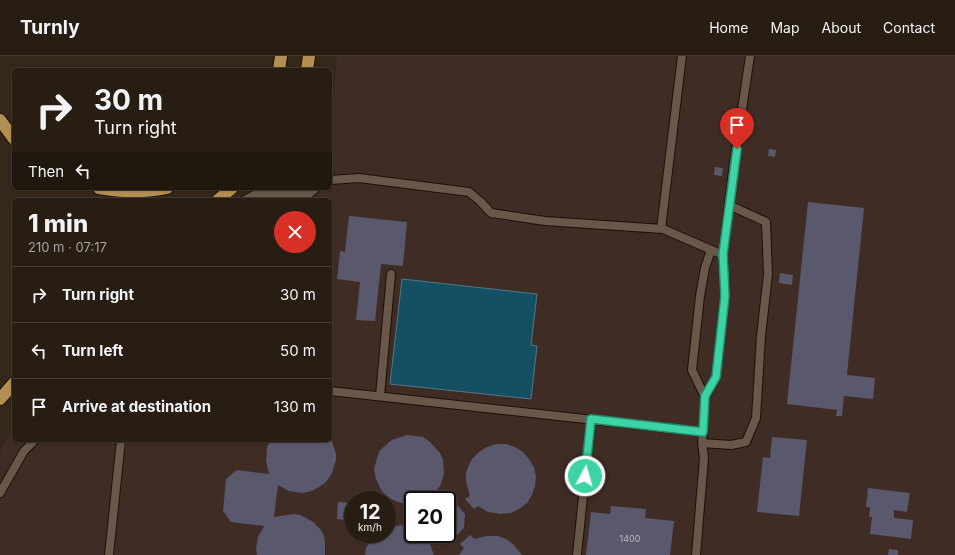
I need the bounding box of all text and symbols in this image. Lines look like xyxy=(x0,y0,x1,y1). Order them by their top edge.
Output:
text: Turnly xyxy=(20,16,80,39)
text: Home xyxy=(709,19,748,36)
text: Map xyxy=(770,19,800,36)
text: About xyxy=(822,19,861,36)
text: Contact xyxy=(883,19,935,36)
text: 30 m xyxy=(94,83,163,117)
icon: right xyxy=(28,84,80,136)
pin xyxy=(720,108,754,149)
icon: arrive xyxy=(726,114,748,136)
text: Turn right xyxy=(94,117,177,138)
icon: left xyxy=(72,160,94,182)
text: Then xyxy=(28,162,64,181)
text: 1 min xyxy=(28,209,88,238)
button: close xyxy=(274,211,316,253)
text: 210 m · 07:17 xyxy=(28,239,107,255)
icon: right xyxy=(28,284,50,306)
text: Turn right xyxy=(62,285,134,304)
text: 30 m xyxy=(280,285,316,304)
icon: left xyxy=(28,340,50,362)
text: Turn left xyxy=(62,341,123,360)
text: 50 m xyxy=(280,341,316,360)
icon: arrive xyxy=(28,396,50,418)
text: Arrive at destination xyxy=(62,397,211,416)
text: 130 m xyxy=(274,397,316,416)
position arrow xyxy=(564,455,606,497)
speed limit sign: 20 xyxy=(404,491,456,543)
text: 12 xyxy=(359,500,381,524)
text: km/h xyxy=(358,521,382,533)
house number: 1400 xyxy=(620,533,641,544)

